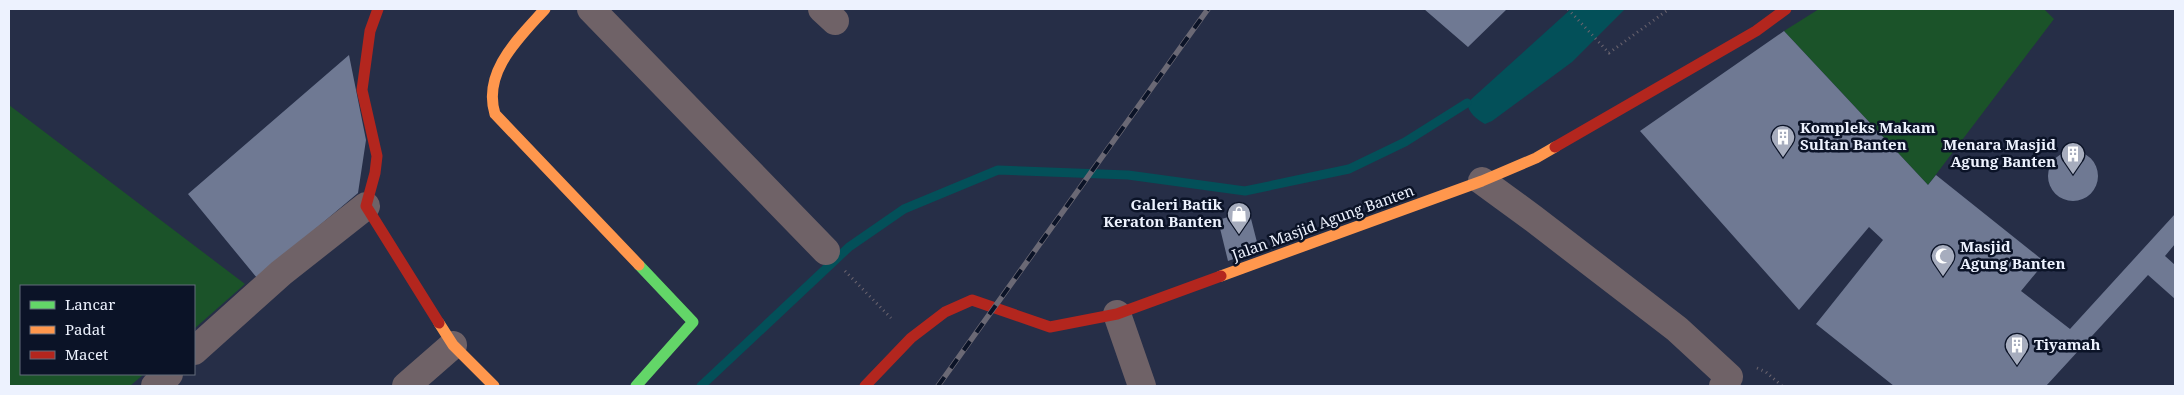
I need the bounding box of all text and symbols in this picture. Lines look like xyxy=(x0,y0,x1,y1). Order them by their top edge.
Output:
place label: Kompleks Makam Sultan Banten xyxy=(1800,117,1936,154)
building icon: Kompleks Makam Sultan Banten xyxy=(1770,124,1796,158)
place label: Menara Masjid Agung Banten xyxy=(1943,134,2056,171)
building icon: Menara Masjid Agung Banten xyxy=(2060,141,2086,175)
street label: Jalan Masjid Agung Banten xyxy=(1228,180,1417,265)
place label: Galeri Batik Keraton Banten xyxy=(1103,194,1222,231)
shop icon: Galeri Batik Keraton Banten xyxy=(1226,201,1252,235)
place label: Masjid Agung Banten xyxy=(1960,236,2065,273)
mosque icon: Masjid Agung Banten xyxy=(1930,243,1956,277)
legend xyxy=(20,285,195,375)
text: Lancar xyxy=(65,294,115,314)
text: Padat xyxy=(65,319,105,339)
building icon: Tiyamah xyxy=(2004,332,2030,366)
place label: Tiyamah xyxy=(2034,334,2101,354)
text: Macet xyxy=(65,344,108,364)

